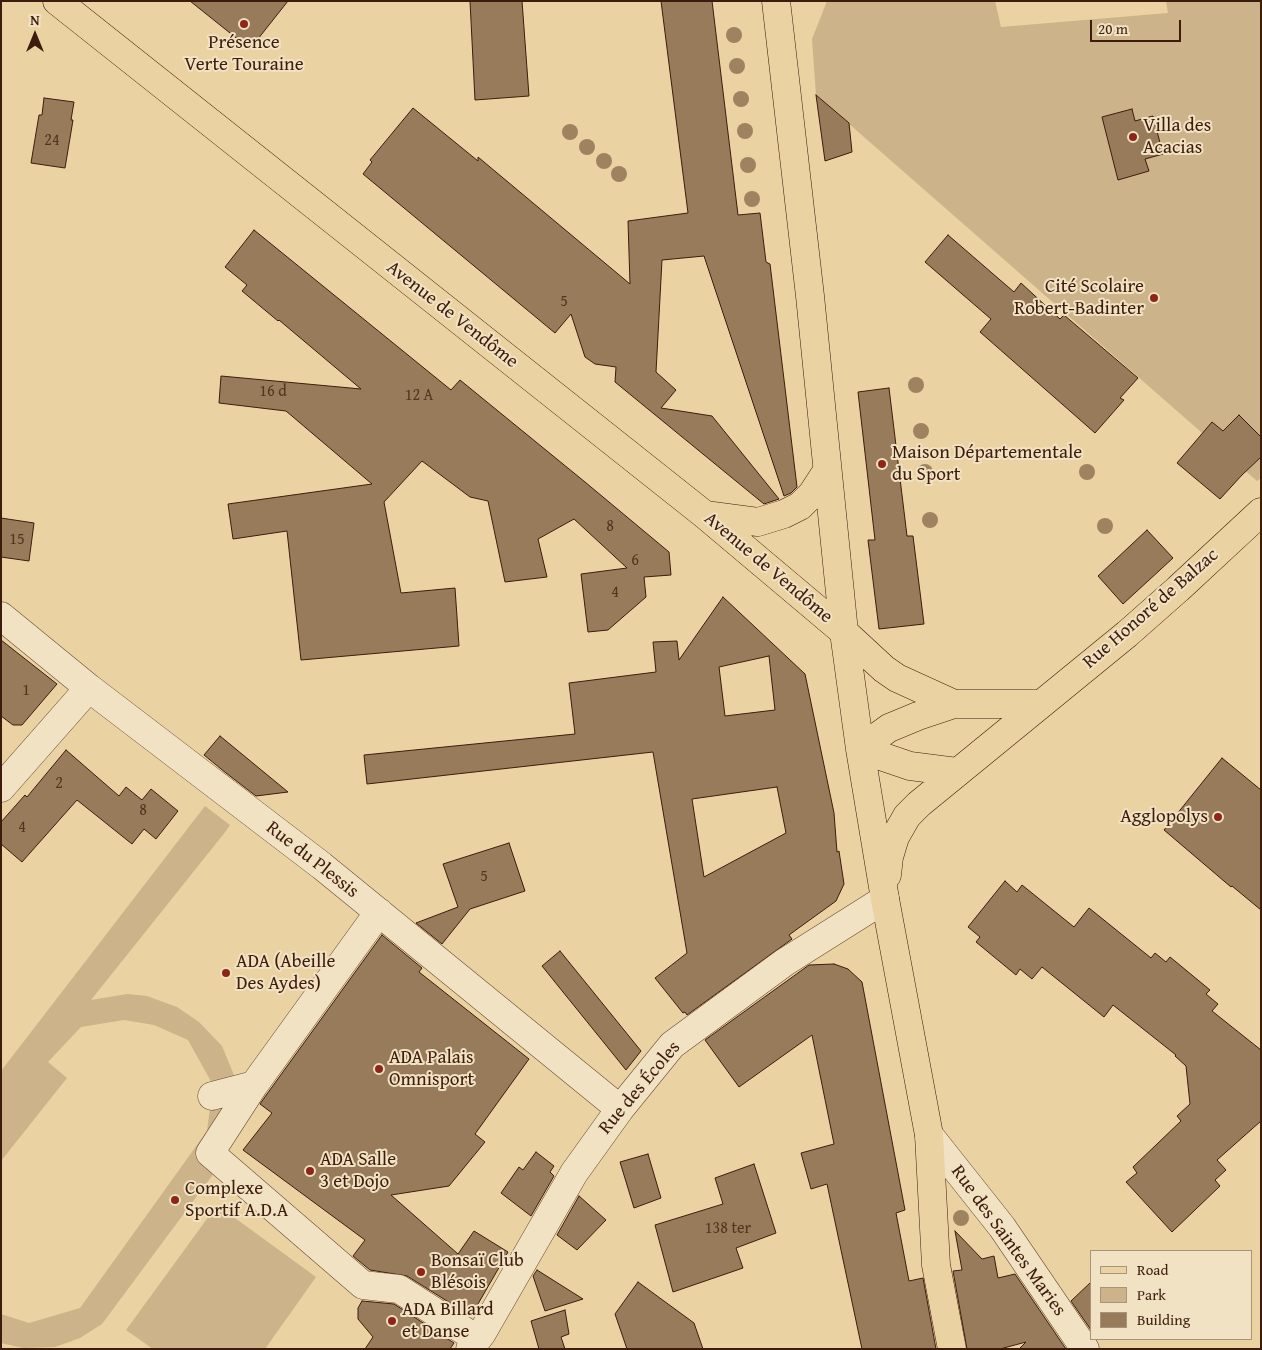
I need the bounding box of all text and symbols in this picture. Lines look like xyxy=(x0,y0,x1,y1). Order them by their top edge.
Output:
north arrow xyxy=(10,10,60,60)
text: N xyxy=(30,10,40,30)
scale bar xyxy=(1092,10,1183,42)
marker: Présence Verte Touraine xyxy=(238,18,250,30)
text: 20 m xyxy=(1098,18,1128,39)
place label: Présence Verte Touraine xyxy=(184,32,304,76)
place label: Villa des Acacias xyxy=(1143,115,1211,159)
house number: 24 xyxy=(44,131,60,151)
marker: Villa des Acacias xyxy=(1127,131,1139,143)
street label: Avenue de Vendôme xyxy=(382,256,522,374)
place label: Cité Scolaire Robert-Badinter xyxy=(1014,276,1144,320)
house number: 5 xyxy=(560,292,568,312)
marker: Cité Scolaire Robert-Badinter xyxy=(1148,292,1160,304)
house number: 16 d xyxy=(259,382,287,402)
house number: 12 A xyxy=(405,386,433,406)
place label: Maison Départementale du Sport xyxy=(892,442,1082,486)
marker: Maison Départementale du Sport xyxy=(876,458,888,470)
street label: Avenue de Vendôme xyxy=(699,508,837,628)
house number: 8 xyxy=(606,517,614,537)
house number: 15 xyxy=(9,530,25,550)
street label: Rue Honoré de Balzac xyxy=(1079,544,1223,674)
house number: 6 xyxy=(631,551,639,571)
house number: 4 xyxy=(611,583,619,603)
house number: 1 xyxy=(22,681,30,701)
house number: 2 xyxy=(55,774,63,794)
house number: 8 xyxy=(139,801,147,821)
place label: Agglopolys xyxy=(1120,806,1208,828)
marker: Agglopolys xyxy=(1212,811,1224,823)
street label: Rue du Plessis xyxy=(261,817,363,903)
house number: 4 xyxy=(18,818,26,838)
house number: 5 xyxy=(480,867,488,887)
place label: ADA (Abeille Des Aydes) xyxy=(236,951,336,995)
marker: ADA (Abeille Des Aydes) xyxy=(220,967,232,979)
street label: Rue des Écoles xyxy=(594,1037,686,1139)
place label: ADA Palais Omnisport xyxy=(389,1047,474,1091)
marker: ADA Palais Omnisport xyxy=(373,1063,385,1075)
place label: ADA Salle 3 et Dojo xyxy=(320,1149,396,1193)
street label: Rue des Saintes Maries xyxy=(946,1161,1070,1321)
marker: ADA Salle 3 et Dojo xyxy=(304,1165,316,1177)
place label: Complexe Sportif A.D.A xyxy=(185,1178,288,1222)
marker: Complexe Sportif A.D.A xyxy=(169,1194,181,1206)
house number: 138 ter xyxy=(705,1219,751,1239)
place label: Bonsaï Club Blésois xyxy=(431,1250,524,1294)
legend xyxy=(1090,1250,1252,1340)
text: Road xyxy=(1137,1259,1168,1280)
marker: Bonsaï Club Blésois xyxy=(415,1266,427,1278)
text: Park xyxy=(1137,1284,1166,1305)
place label: ADA Billard et Danse xyxy=(402,1299,494,1343)
text: Building xyxy=(1137,1309,1190,1330)
marker: ADA Billard et Danse xyxy=(386,1315,398,1327)

